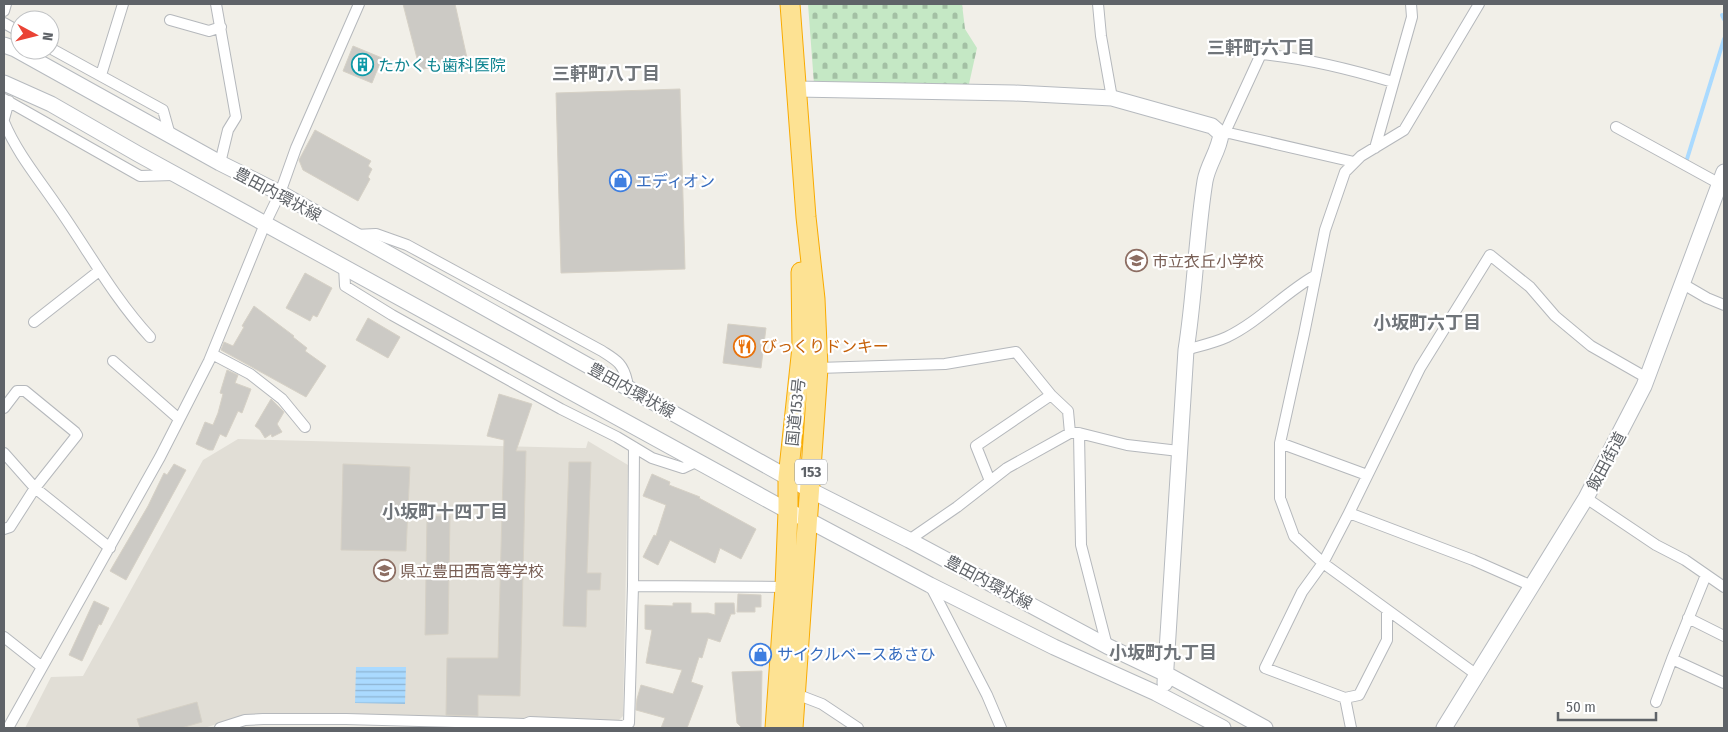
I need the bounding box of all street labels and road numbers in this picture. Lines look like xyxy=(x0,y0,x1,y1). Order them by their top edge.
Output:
street label: 豊田内環状線 xyxy=(231,164,325,225)
street label: 豊田内環状線 xyxy=(585,359,678,422)
street label: 国道153号 xyxy=(782,377,809,447)
street label: 飯田街道 xyxy=(1583,429,1630,494)
road number: 153 xyxy=(795,460,827,484)
street label: 豊田内環状線 xyxy=(942,552,1036,613)

